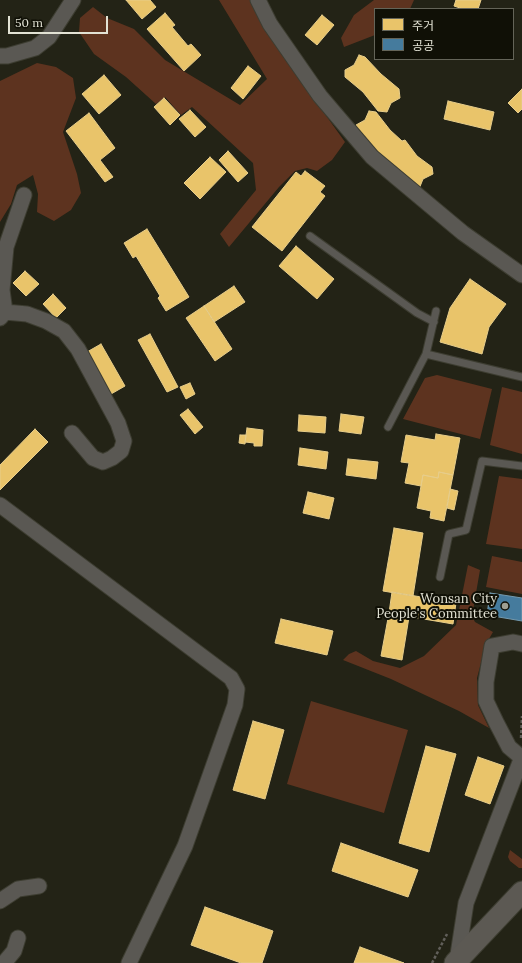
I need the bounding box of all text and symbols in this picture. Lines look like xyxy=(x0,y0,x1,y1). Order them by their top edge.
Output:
scale bar xyxy=(10,8,110,34)
legend xyxy=(374,8,514,60)
text: 50 m xyxy=(15,15,43,30)
text: 주거 xyxy=(412,18,434,33)
text: 공공 xyxy=(412,38,434,53)
place label: Wonsan City People's Committee xyxy=(376,591,497,622)
marker: Wonsan City People's Committee xyxy=(500,601,510,611)

